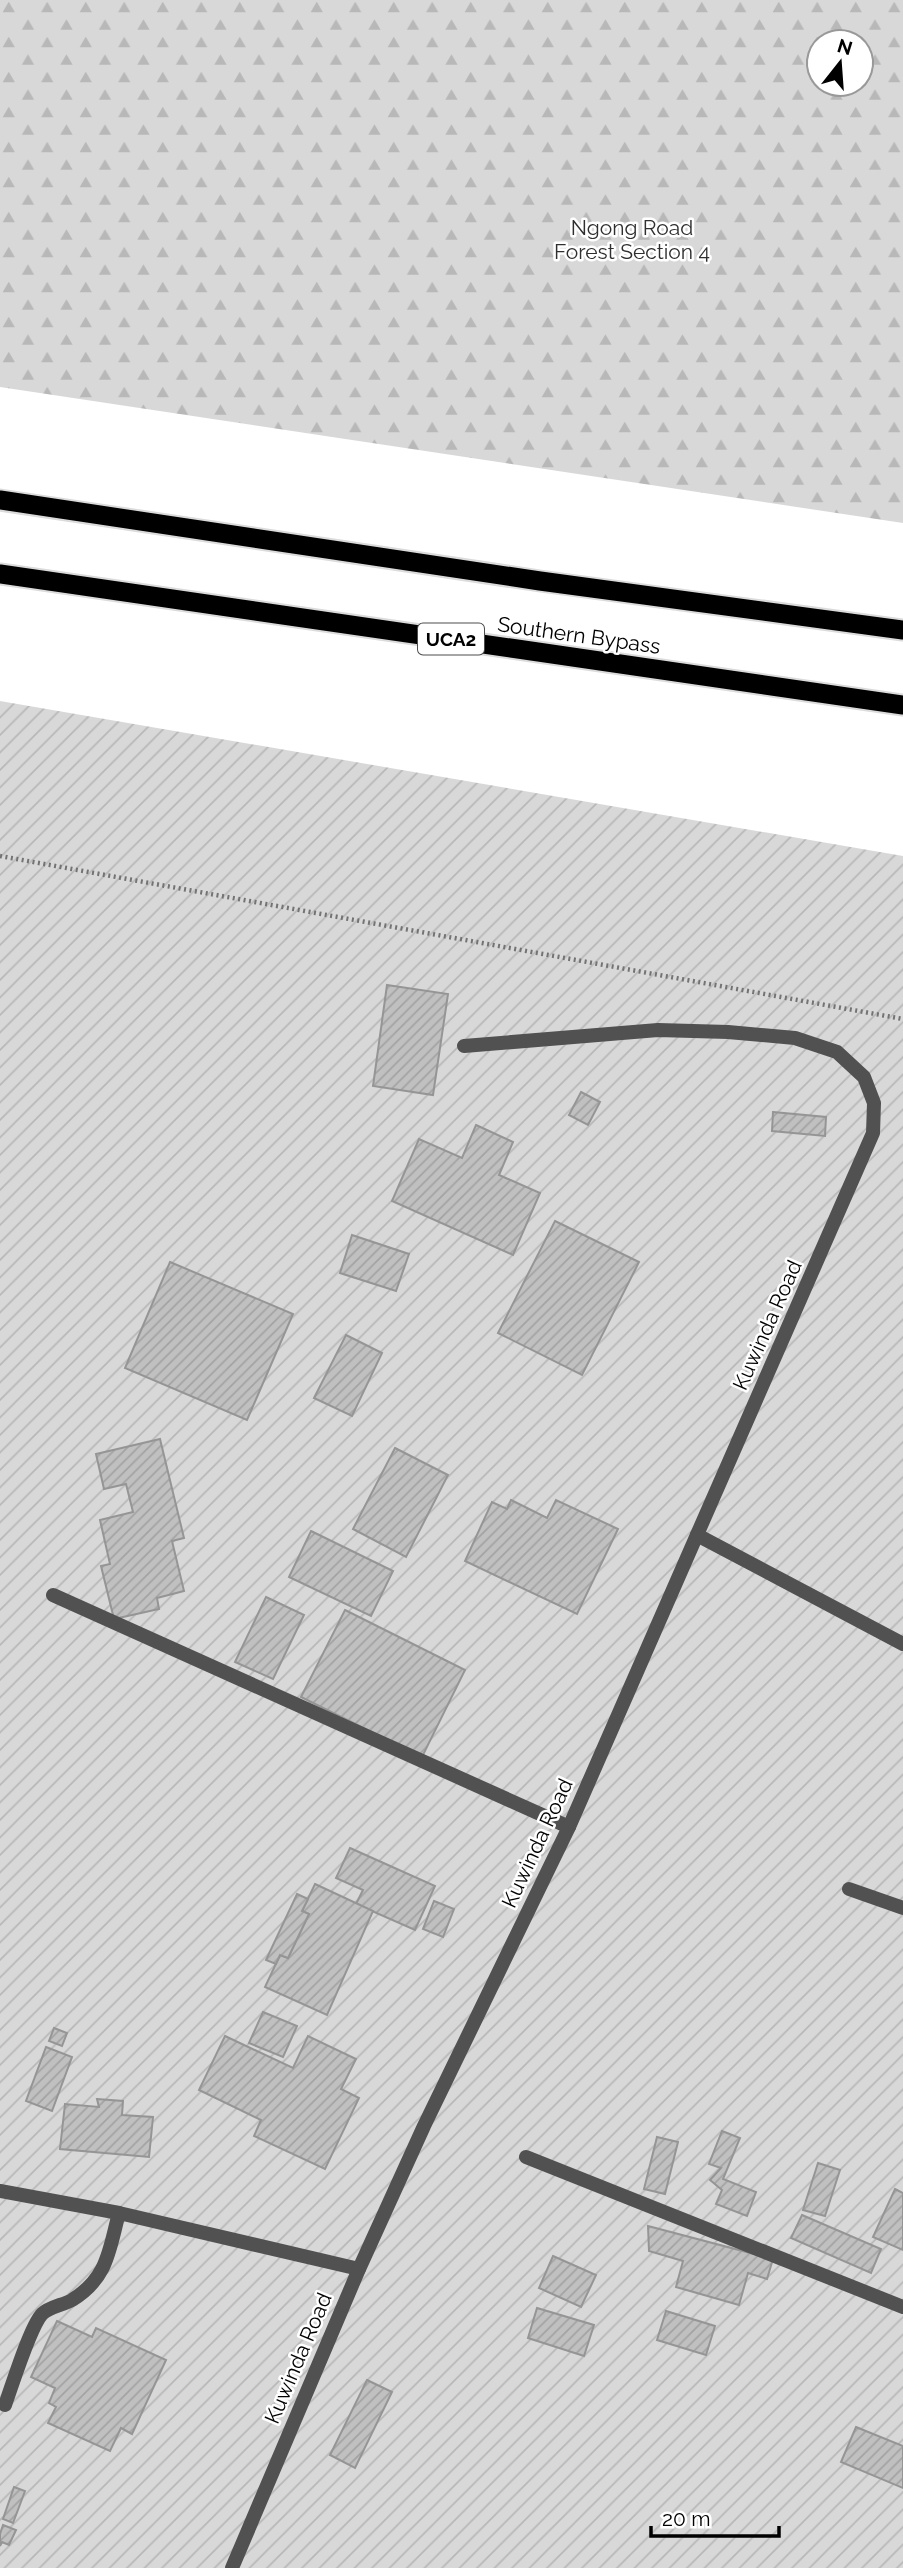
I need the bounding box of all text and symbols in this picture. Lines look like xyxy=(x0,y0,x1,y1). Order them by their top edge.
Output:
north arrow xyxy=(805,28,875,98)
text: N xyxy=(835,34,855,59)
park label: Ngong Road Forest Section 4 xyxy=(554,215,710,264)
street label: Southern Bypass xyxy=(496,611,662,659)
road number: UCA2 xyxy=(418,624,484,654)
street label: Kuwinda Road xyxy=(727,1256,807,1394)
street label: Kuwinda Road xyxy=(496,1774,578,1912)
street label: Kuwinda Road xyxy=(259,2289,337,2427)
scale bar xyxy=(651,2494,779,2538)
text: 20 m xyxy=(662,2506,710,2531)

